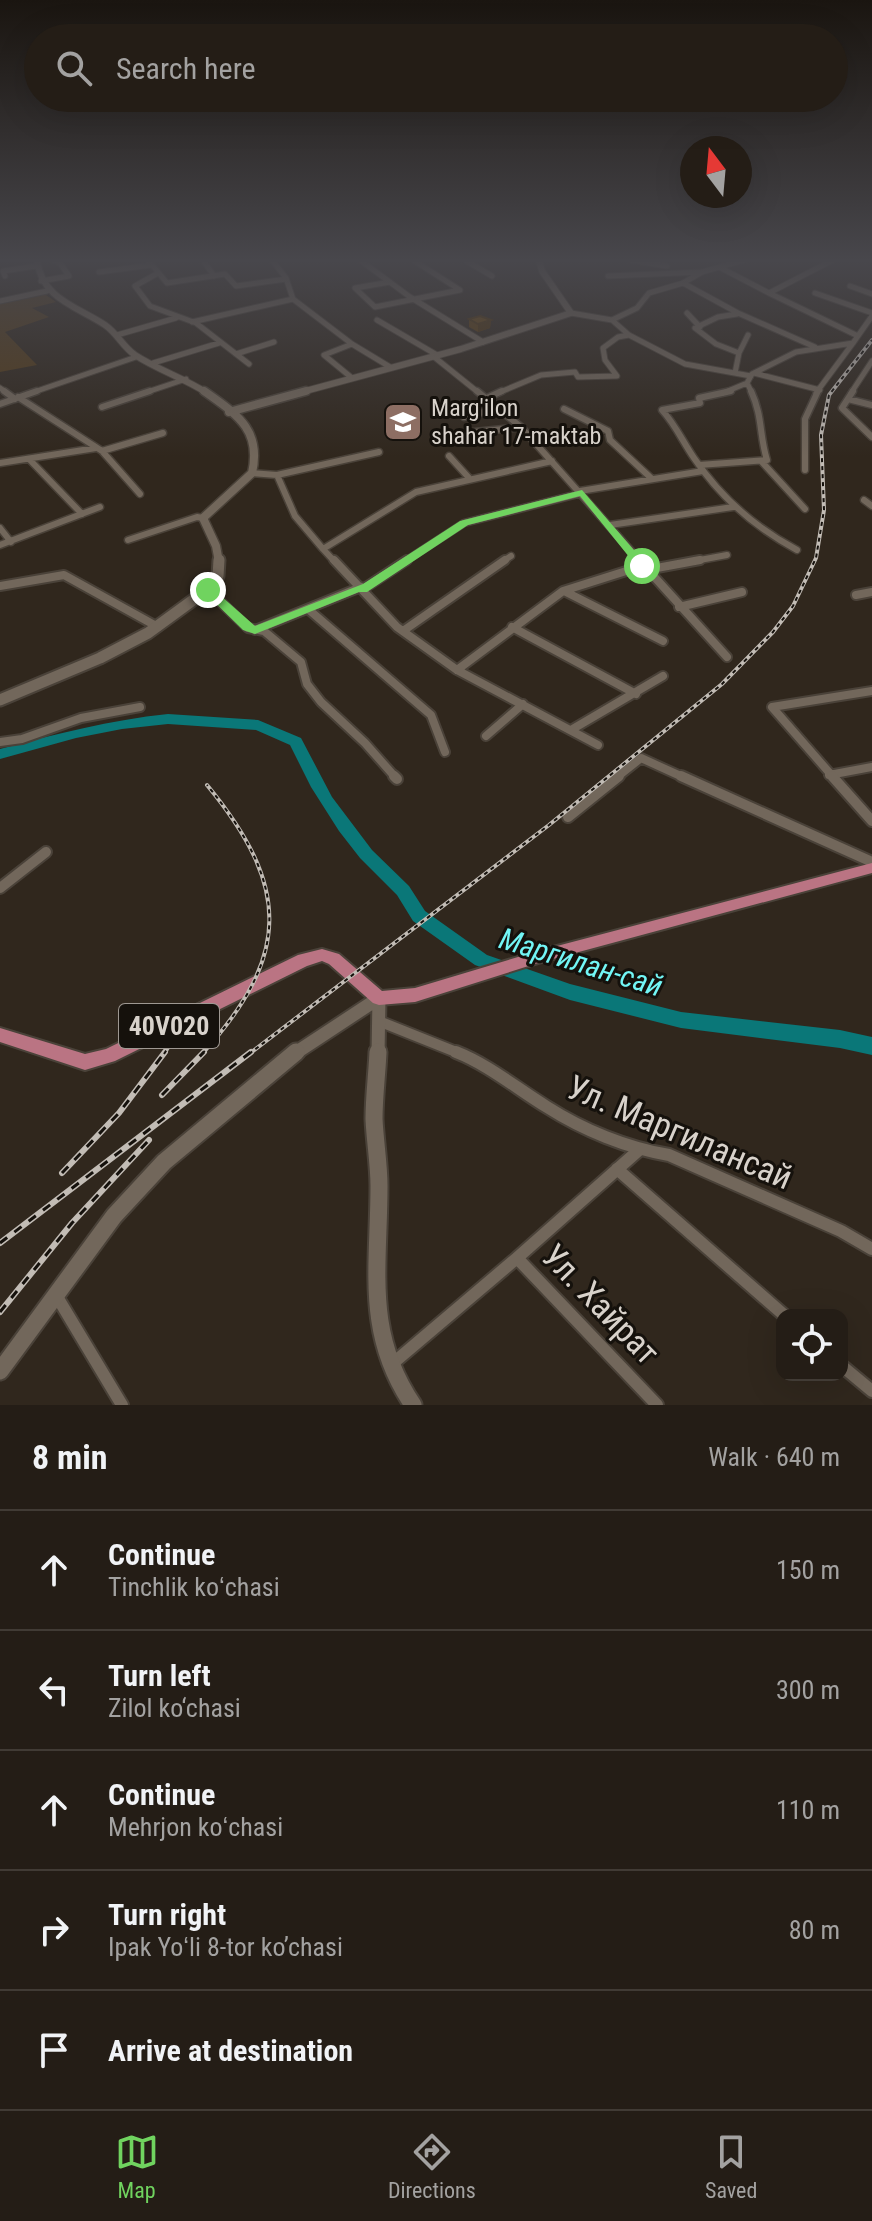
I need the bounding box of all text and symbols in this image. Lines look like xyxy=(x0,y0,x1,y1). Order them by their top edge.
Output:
search box xyxy=(24,24,848,112)
icon: search xyxy=(52,46,96,90)
text: Search here xyxy=(116,51,256,86)
north arrow xyxy=(680,136,752,208)
place label: Marg'ilon shahar 17-maktab xyxy=(431,394,601,450)
school or university icon: Marg'ilon shahar 17-maktab xyxy=(382,401,424,443)
route start xyxy=(624,548,660,584)
route end xyxy=(190,572,226,608)
water label: Маргилан-сай xyxy=(495,921,667,1003)
road number: 40V020 xyxy=(119,1004,219,1048)
street label: Ул. Маргилансай xyxy=(561,1067,799,1197)
street label: Ул. Хайрат xyxy=(534,1236,668,1372)
map controls xyxy=(776,1309,848,1381)
button: locate xyxy=(776,1309,848,1381)
text: 8 min xyxy=(32,1437,108,1477)
text: Walk · 640 m xyxy=(708,1442,840,1472)
text: Continue xyxy=(108,1537,215,1572)
icon: ahead xyxy=(32,1548,76,1592)
text: 150 m xyxy=(776,1555,840,1585)
text: Tinchlik koʻchasi xyxy=(108,1572,280,1602)
text: Turn left xyxy=(108,1658,211,1693)
icon: left xyxy=(32,1668,76,1712)
text: 300 m xyxy=(776,1675,840,1705)
text: Zilol ko‘chasi xyxy=(108,1693,241,1723)
text: Continue xyxy=(108,1777,215,1812)
icon: ahead xyxy=(32,1788,76,1832)
text: 110 m xyxy=(776,1795,840,1825)
text: Mehrjon koʻchasi xyxy=(108,1812,283,1842)
text: Turn right xyxy=(108,1897,226,1932)
icon: right xyxy=(32,1908,76,1952)
text: 80 m xyxy=(789,1915,840,1945)
text: Ipak Yoʻli 8-tor koʼchasi xyxy=(108,1932,343,1962)
icon: arrive xyxy=(32,2028,76,2072)
text: Arrive at destination xyxy=(108,2033,353,2068)
tab: Map xyxy=(115,2130,159,2203)
tab: Directions xyxy=(388,2130,476,2203)
tab: Saved xyxy=(705,2130,757,2203)

